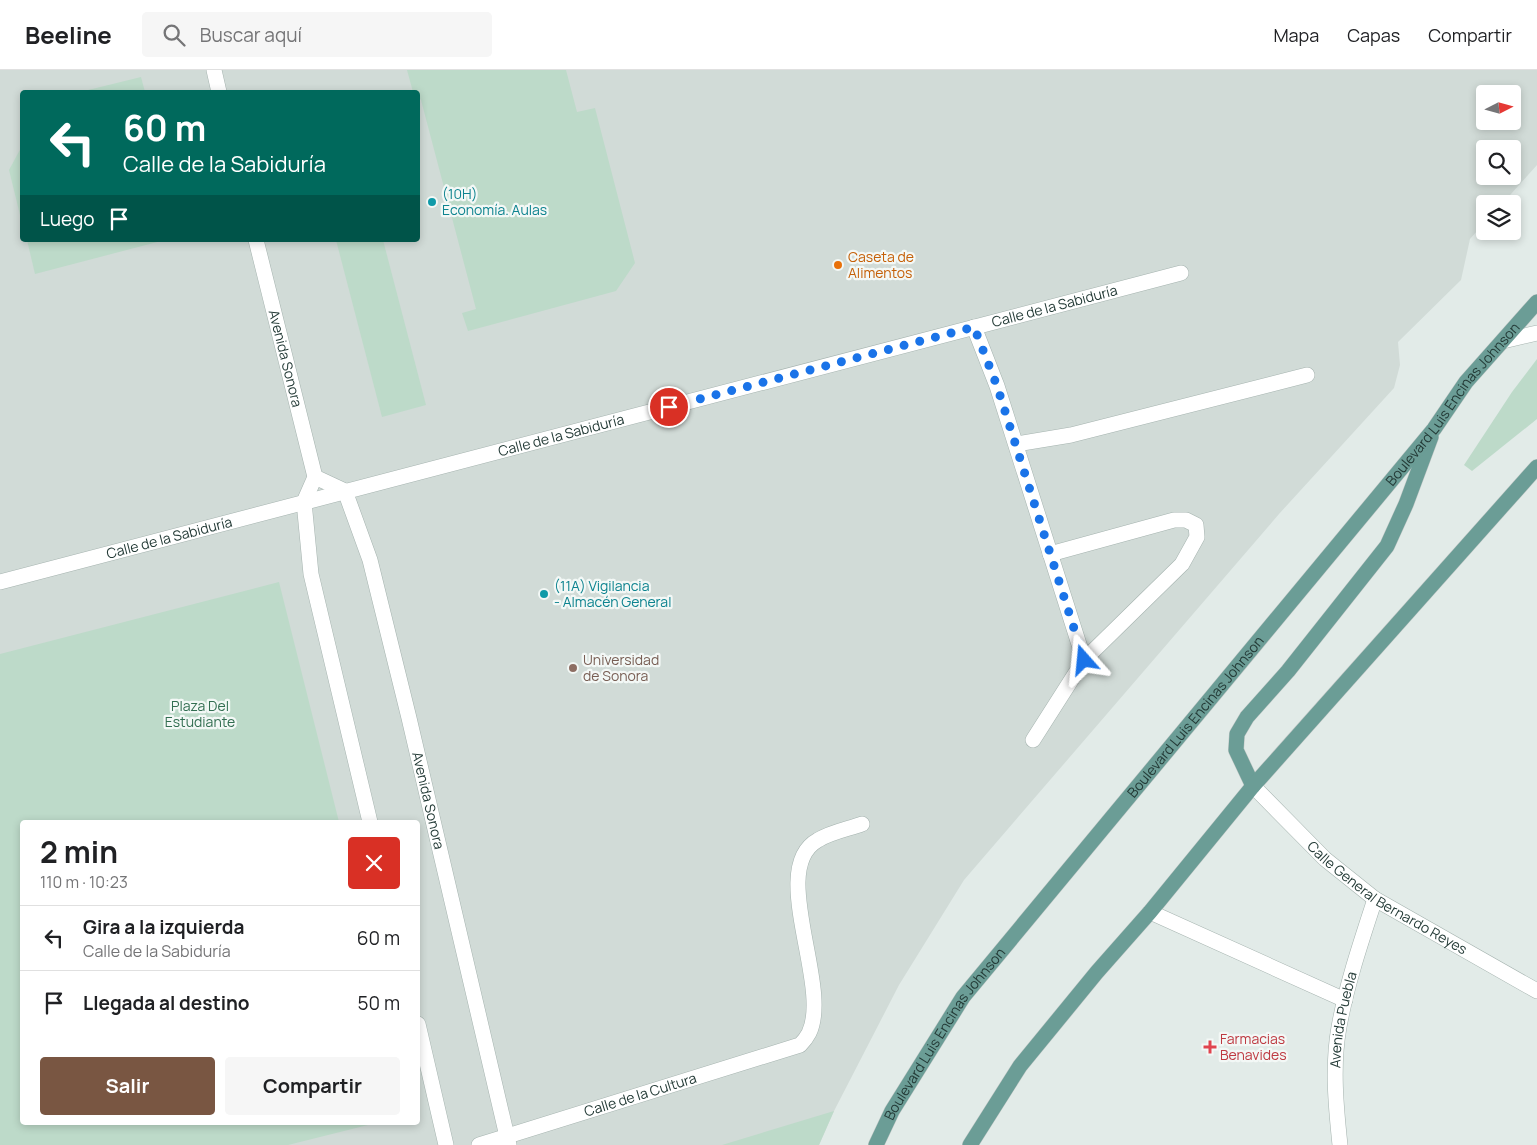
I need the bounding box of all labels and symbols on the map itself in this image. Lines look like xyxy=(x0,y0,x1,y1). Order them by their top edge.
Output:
north arrow xyxy=(1476,85,1521,130)
place label: (10H) Economía. Aulas xyxy=(442,184,547,219)
marker: (10H) Economía. Aulas xyxy=(426,196,438,208)
place label: Caseta de Alimentos xyxy=(848,247,914,282)
marker: Caseta de Alimentos xyxy=(832,259,844,271)
street label: Calle de la Sabiduría xyxy=(989,280,1119,331)
street label: Avenida Sonora xyxy=(265,308,307,409)
street label: Boulevard Luis Encinas Johnson xyxy=(1381,318,1524,489)
pin xyxy=(648,386,690,428)
street label: Calle de la Sabiduría xyxy=(496,409,626,460)
street label: Calle de la Sabiduría xyxy=(104,512,234,563)
place label: (11A) Vigilancia - Almacén General xyxy=(554,576,671,611)
marker: (11A) Vigilancia - Almacén General xyxy=(538,588,550,600)
street label: Boulevard Luis Encinas Johnson xyxy=(1122,632,1268,801)
position arrow xyxy=(1057,633,1109,685)
place label: Universidad de Sonora xyxy=(583,650,659,685)
marker: Universidad de Sonora xyxy=(567,662,579,674)
park label: Plaza Del Estudiante xyxy=(165,696,235,731)
street label: Avenida Sonora xyxy=(408,750,449,851)
street label: Calle General Bernardo Reyes xyxy=(1303,837,1471,958)
street label: Boulevard Luis Encinas Johnson xyxy=(879,943,1009,1123)
street label: Avenida Puebla xyxy=(1325,969,1361,1068)
place label: Farmacias Benavides xyxy=(1220,1029,1287,1064)
marker: Farmacias Benavides xyxy=(1204,1041,1216,1053)
street label: Calle de la Cultura xyxy=(582,1068,699,1121)

